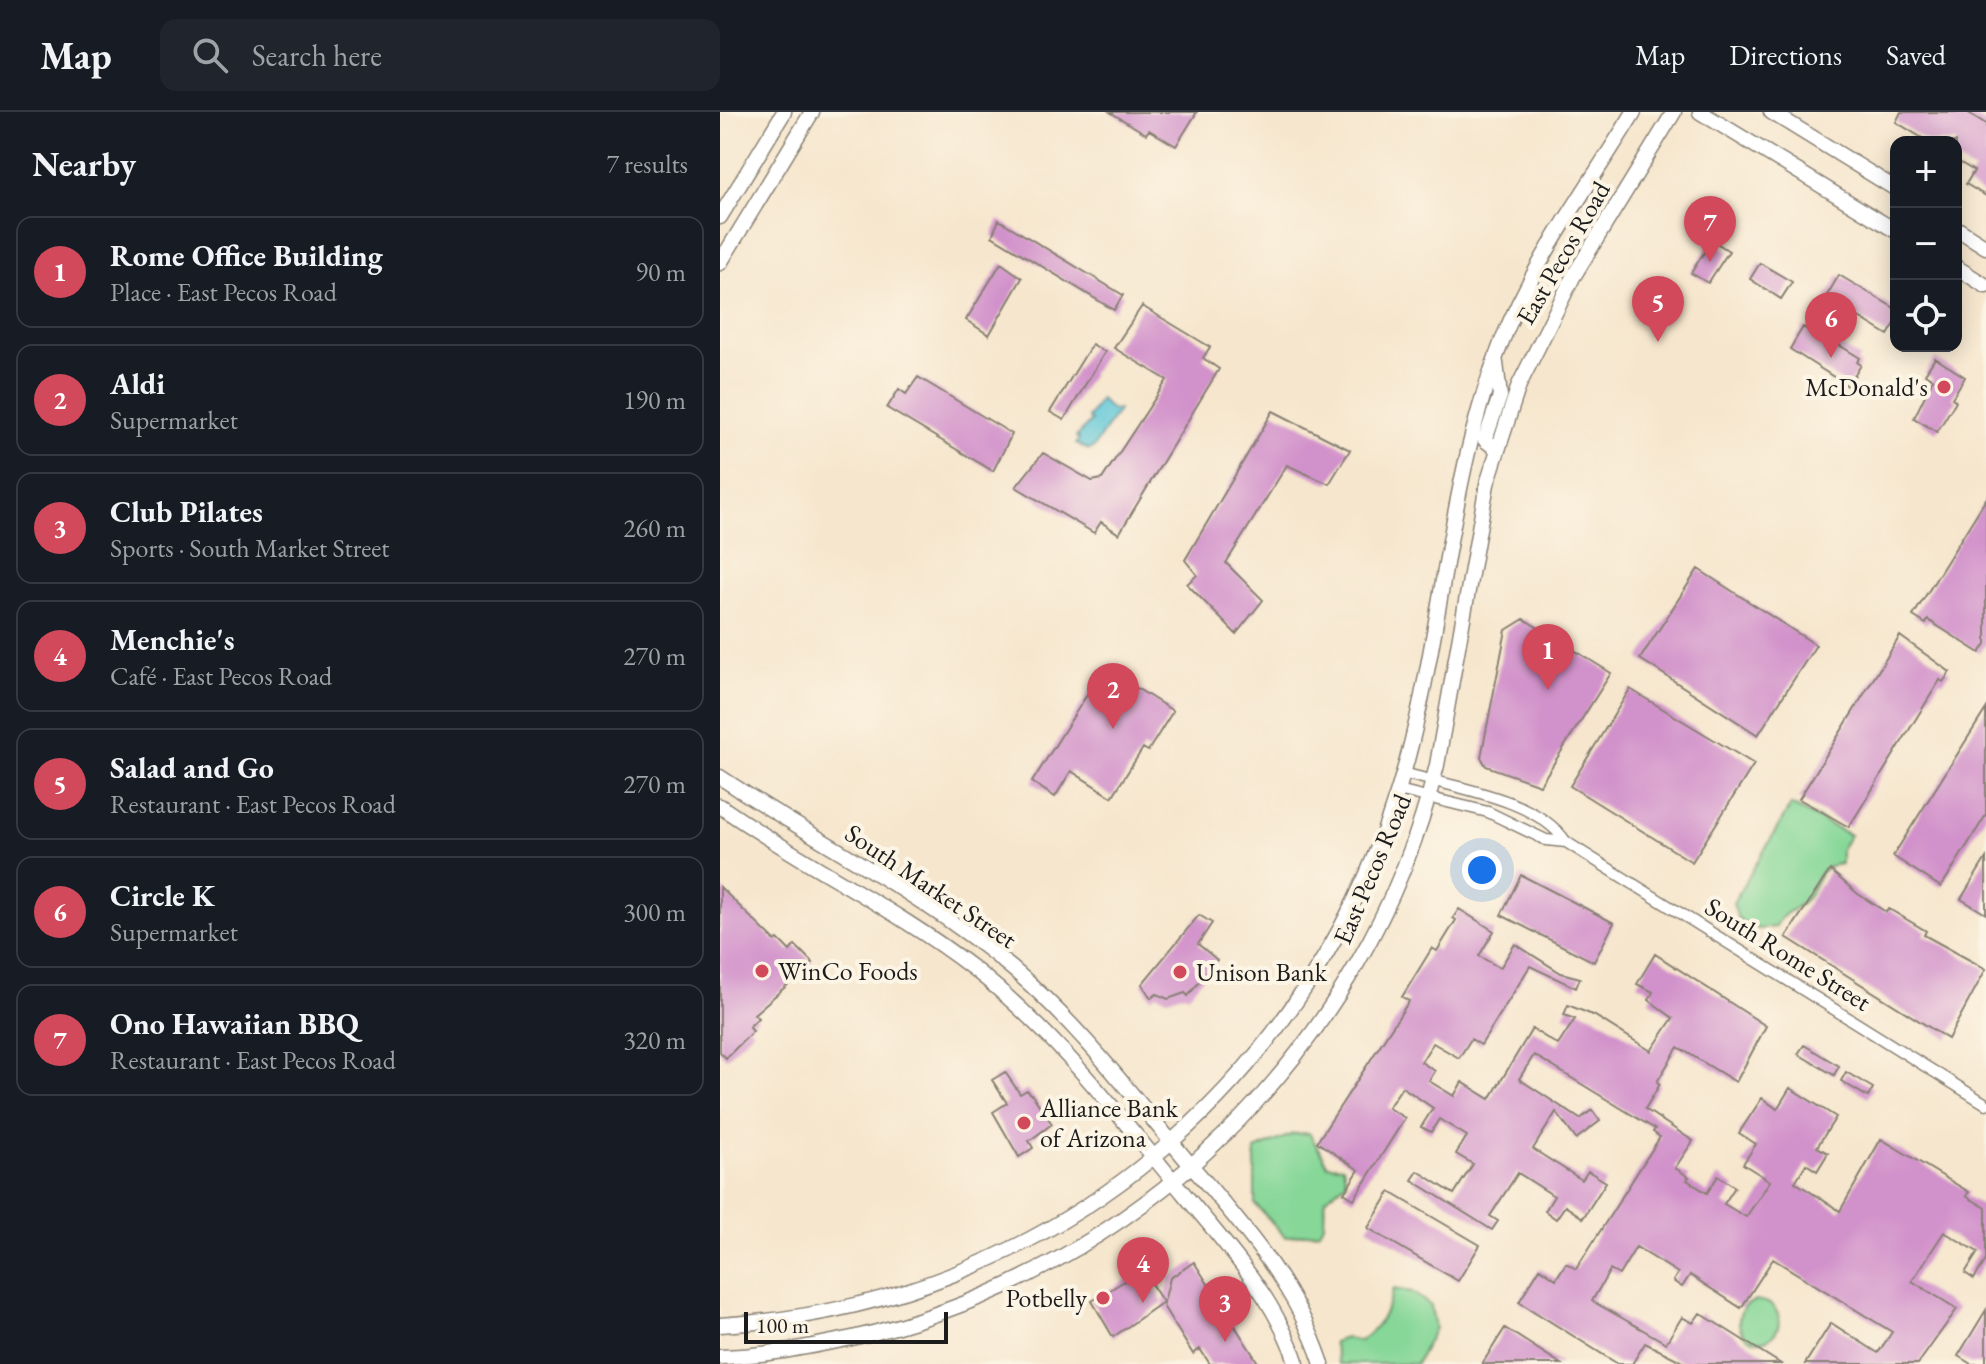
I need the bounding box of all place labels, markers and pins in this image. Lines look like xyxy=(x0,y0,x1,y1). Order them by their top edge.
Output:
pin: 7 xyxy=(1684,196,1736,262)
pin: 5 xyxy=(1632,276,1684,342)
pin: 6 xyxy=(1805,292,1857,358)
place label: McDonald's xyxy=(1805,370,1928,404)
marker: McDonald's xyxy=(1935,378,1953,396)
pin: 1 xyxy=(1522,624,1574,690)
pin: 2 xyxy=(1087,663,1139,729)
place label: WinCo Foods xyxy=(778,954,918,988)
place label: Unison Bank xyxy=(1196,955,1328,989)
marker: WinCo Foods xyxy=(753,962,771,980)
marker: Unison Bank xyxy=(1171,963,1189,981)
place label: Alliance Bank of Arizona xyxy=(1039,1091,1179,1155)
marker: Alliance Bank of Arizona xyxy=(1015,1114,1033,1132)
pin: 4 xyxy=(1117,1237,1169,1303)
pin: 3 xyxy=(1199,1276,1251,1342)
place label: Potbelly xyxy=(1006,1281,1088,1315)
marker: Potbelly xyxy=(1094,1289,1112,1307)

